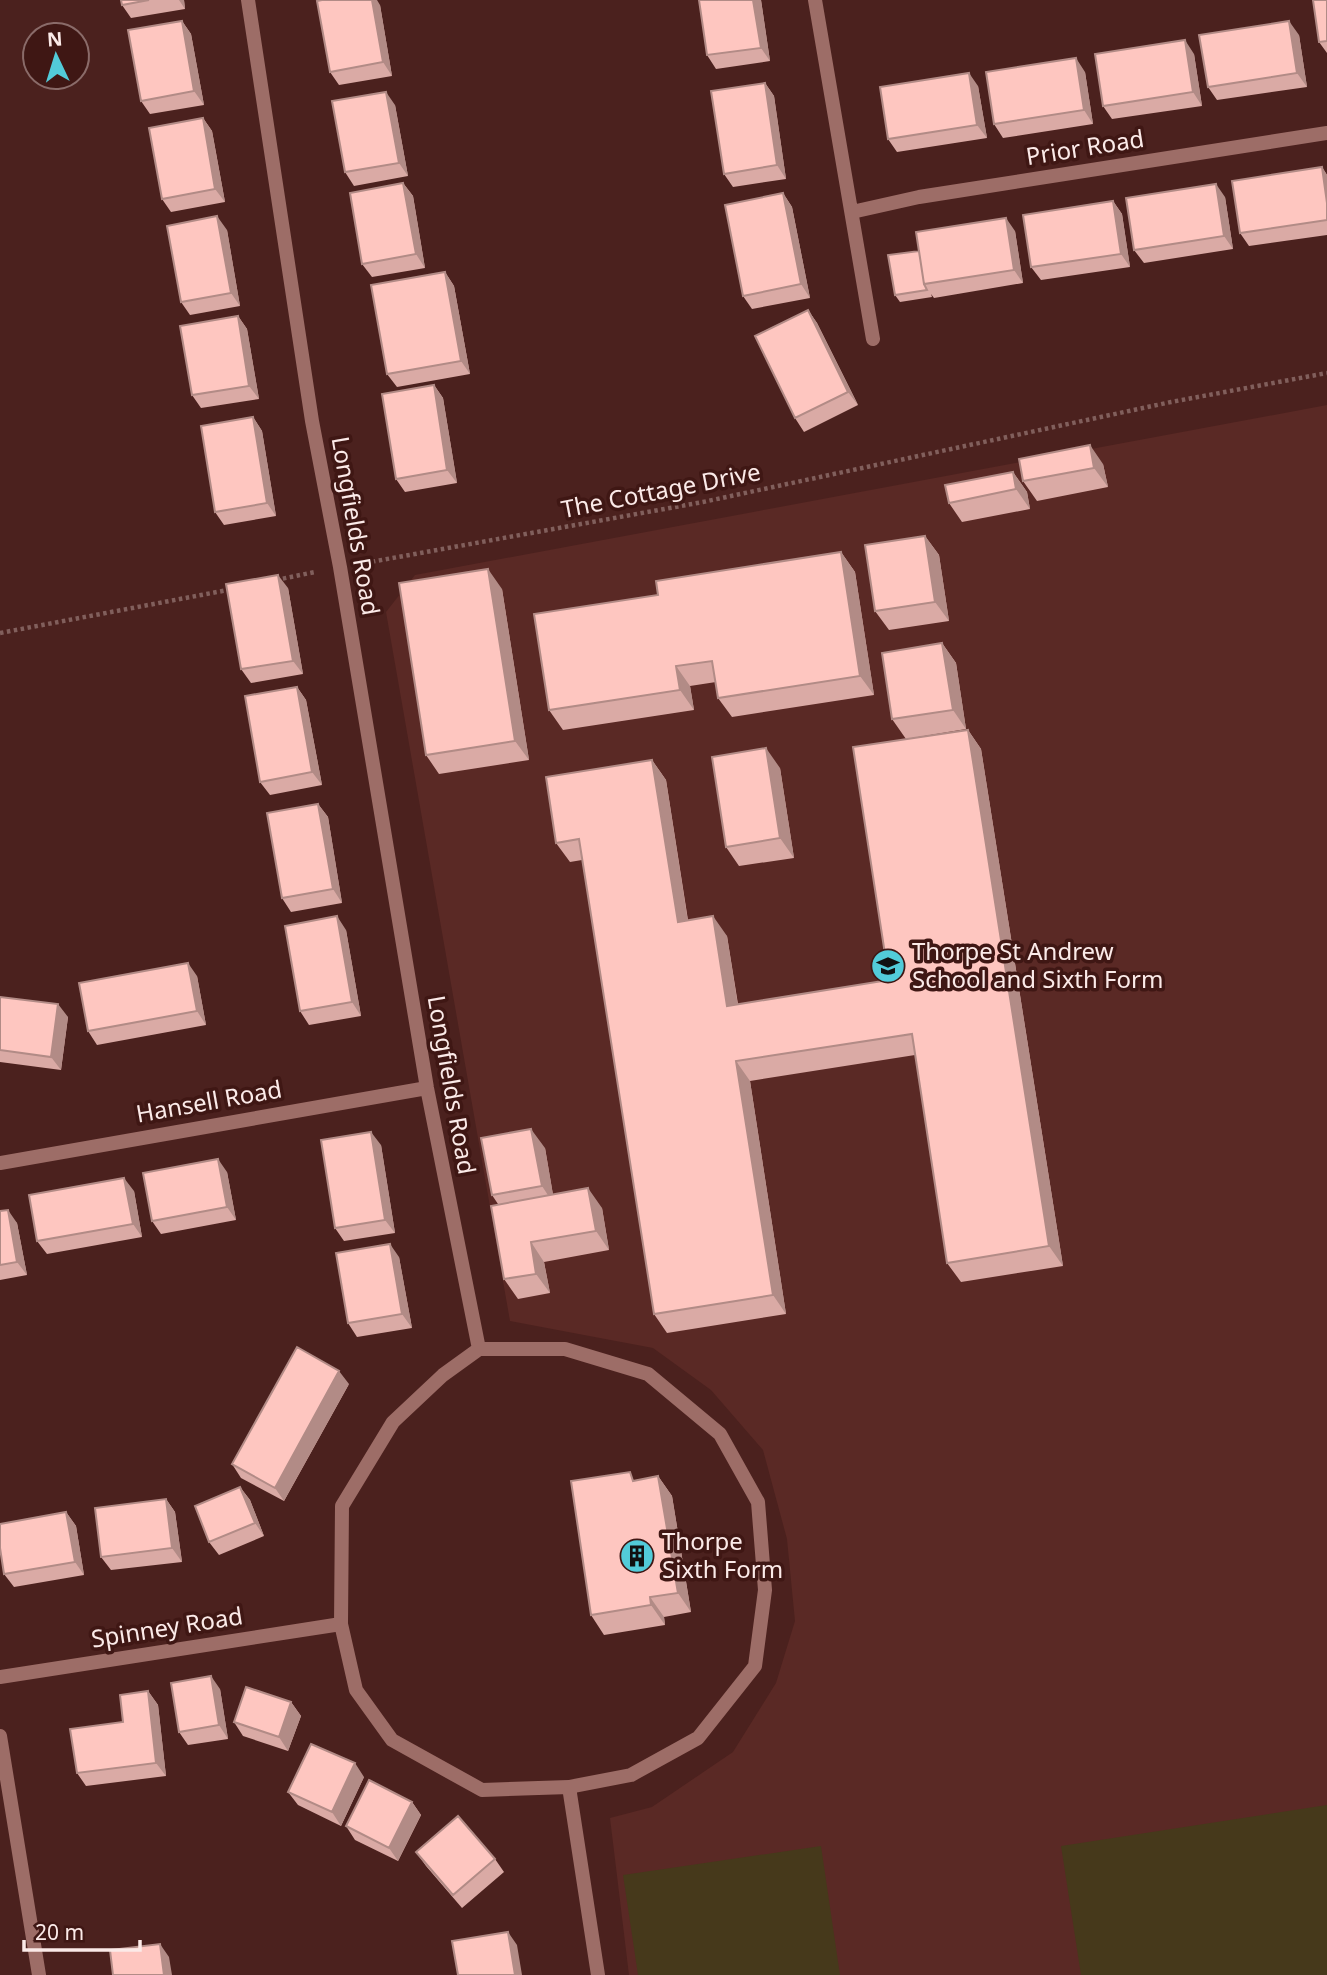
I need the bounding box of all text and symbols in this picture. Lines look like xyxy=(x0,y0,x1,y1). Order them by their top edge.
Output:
north arrow xyxy=(21,21,91,91)
text: N xyxy=(46,26,63,53)
street label: Prior Road xyxy=(1023,121,1146,172)
street label: Longfields Road xyxy=(325,434,388,618)
street label: The Cottage Drive xyxy=(558,454,763,525)
place label: Thorpe St Andrew School and Sixth Form xyxy=(912,934,1163,995)
school or university icon: Thorpe St Andrew School and Sixth Form xyxy=(869,947,907,985)
street label: Longfields Road xyxy=(421,993,484,1177)
street label: Hansell Road xyxy=(133,1071,284,1130)
place label: Thorpe Sixth Form xyxy=(662,1524,783,1585)
building icon: Thorpe Sixth Form xyxy=(618,1537,656,1575)
street label: Spinney Road xyxy=(89,1598,245,1655)
scale bar xyxy=(24,1909,140,1953)
text: 20 m xyxy=(35,1918,84,1946)

